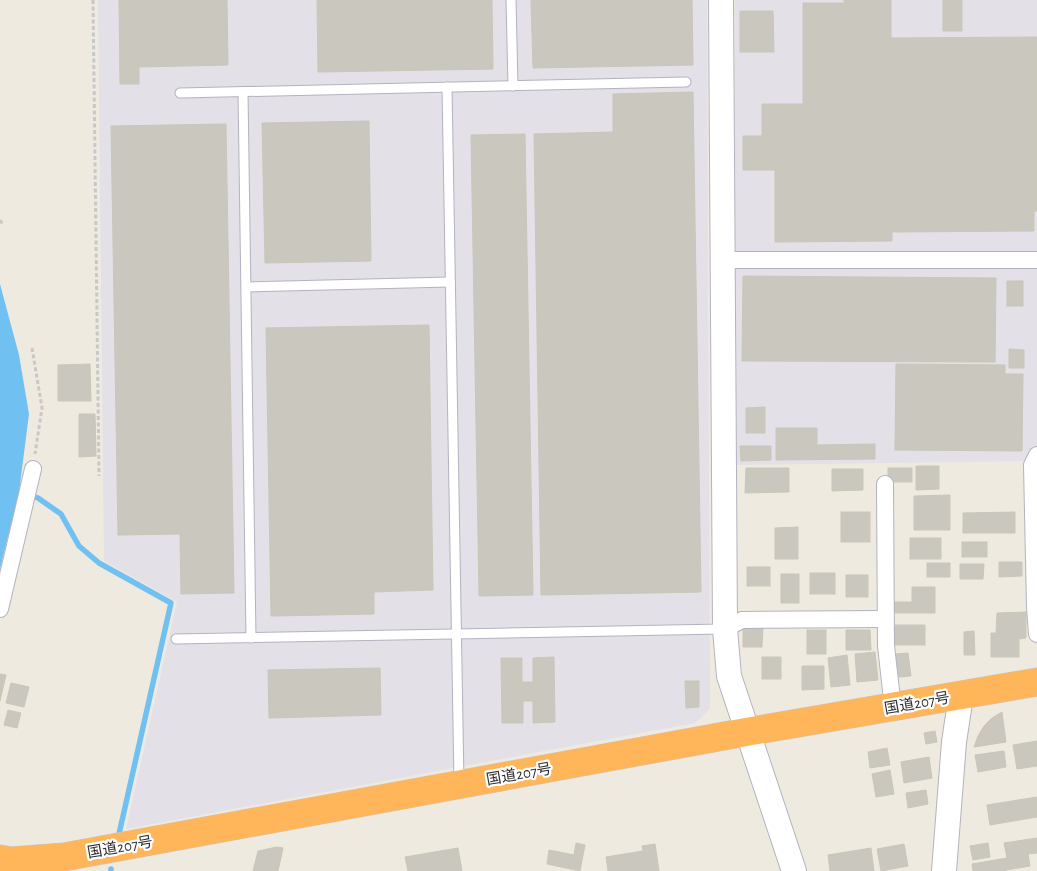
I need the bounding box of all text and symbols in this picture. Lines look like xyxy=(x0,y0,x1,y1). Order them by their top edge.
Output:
street label: 国道207号 xyxy=(883,689,951,717)
street label: 国道207号 xyxy=(485,760,553,788)
street label: 国道207号 xyxy=(86,833,154,861)

